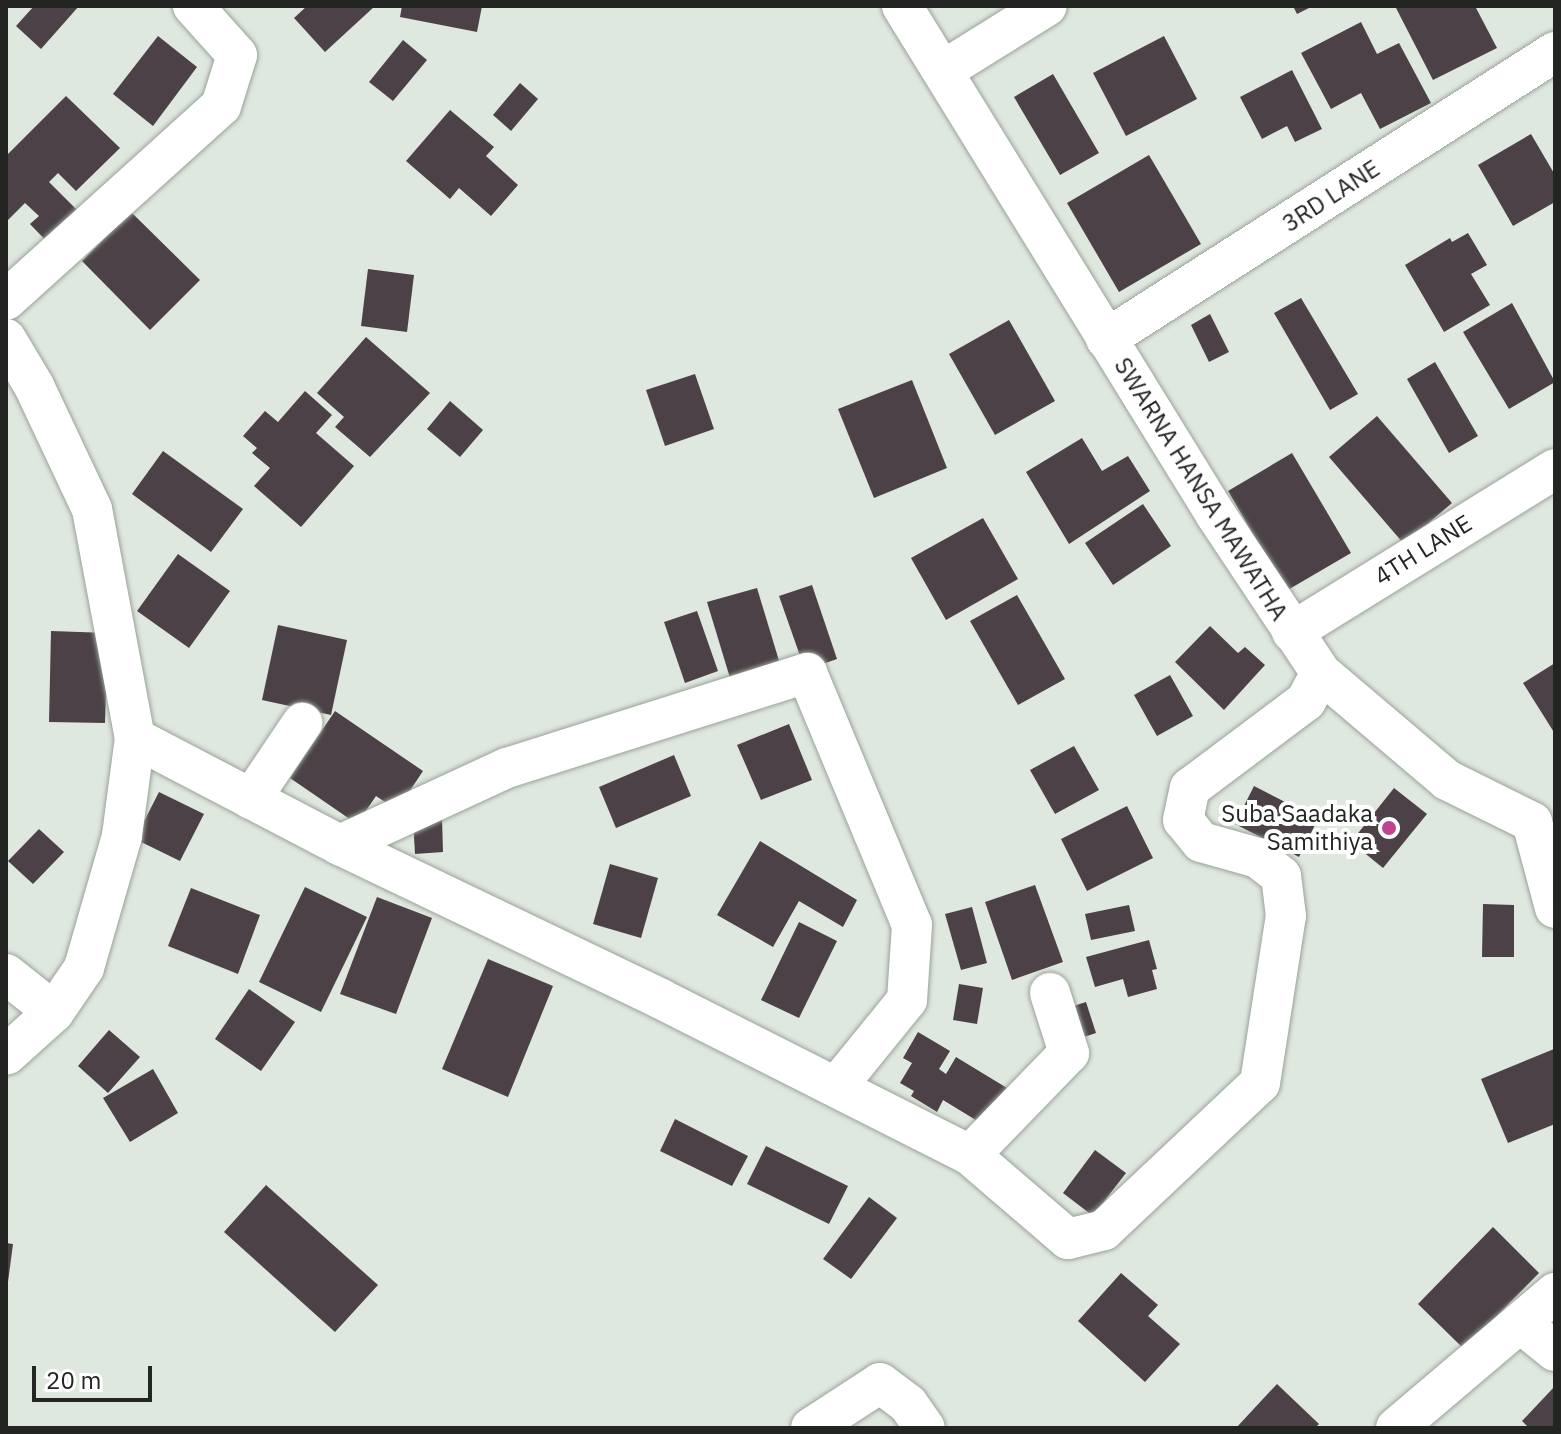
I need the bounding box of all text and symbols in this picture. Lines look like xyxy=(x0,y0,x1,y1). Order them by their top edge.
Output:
street label: 3RD LANE xyxy=(1277,154,1385,238)
street label: SWARNA HANSA MAWATHA xyxy=(1108,352,1294,626)
street label: 4TH LANE xyxy=(1369,509,1477,591)
place label: Suba Saadaka Samithiya xyxy=(1221,800,1373,856)
marker: Suba Saadaka Samithiya xyxy=(1380,819,1398,837)
scale bar xyxy=(36,1350,156,1400)
text: 20 m xyxy=(46,1364,101,1396)

